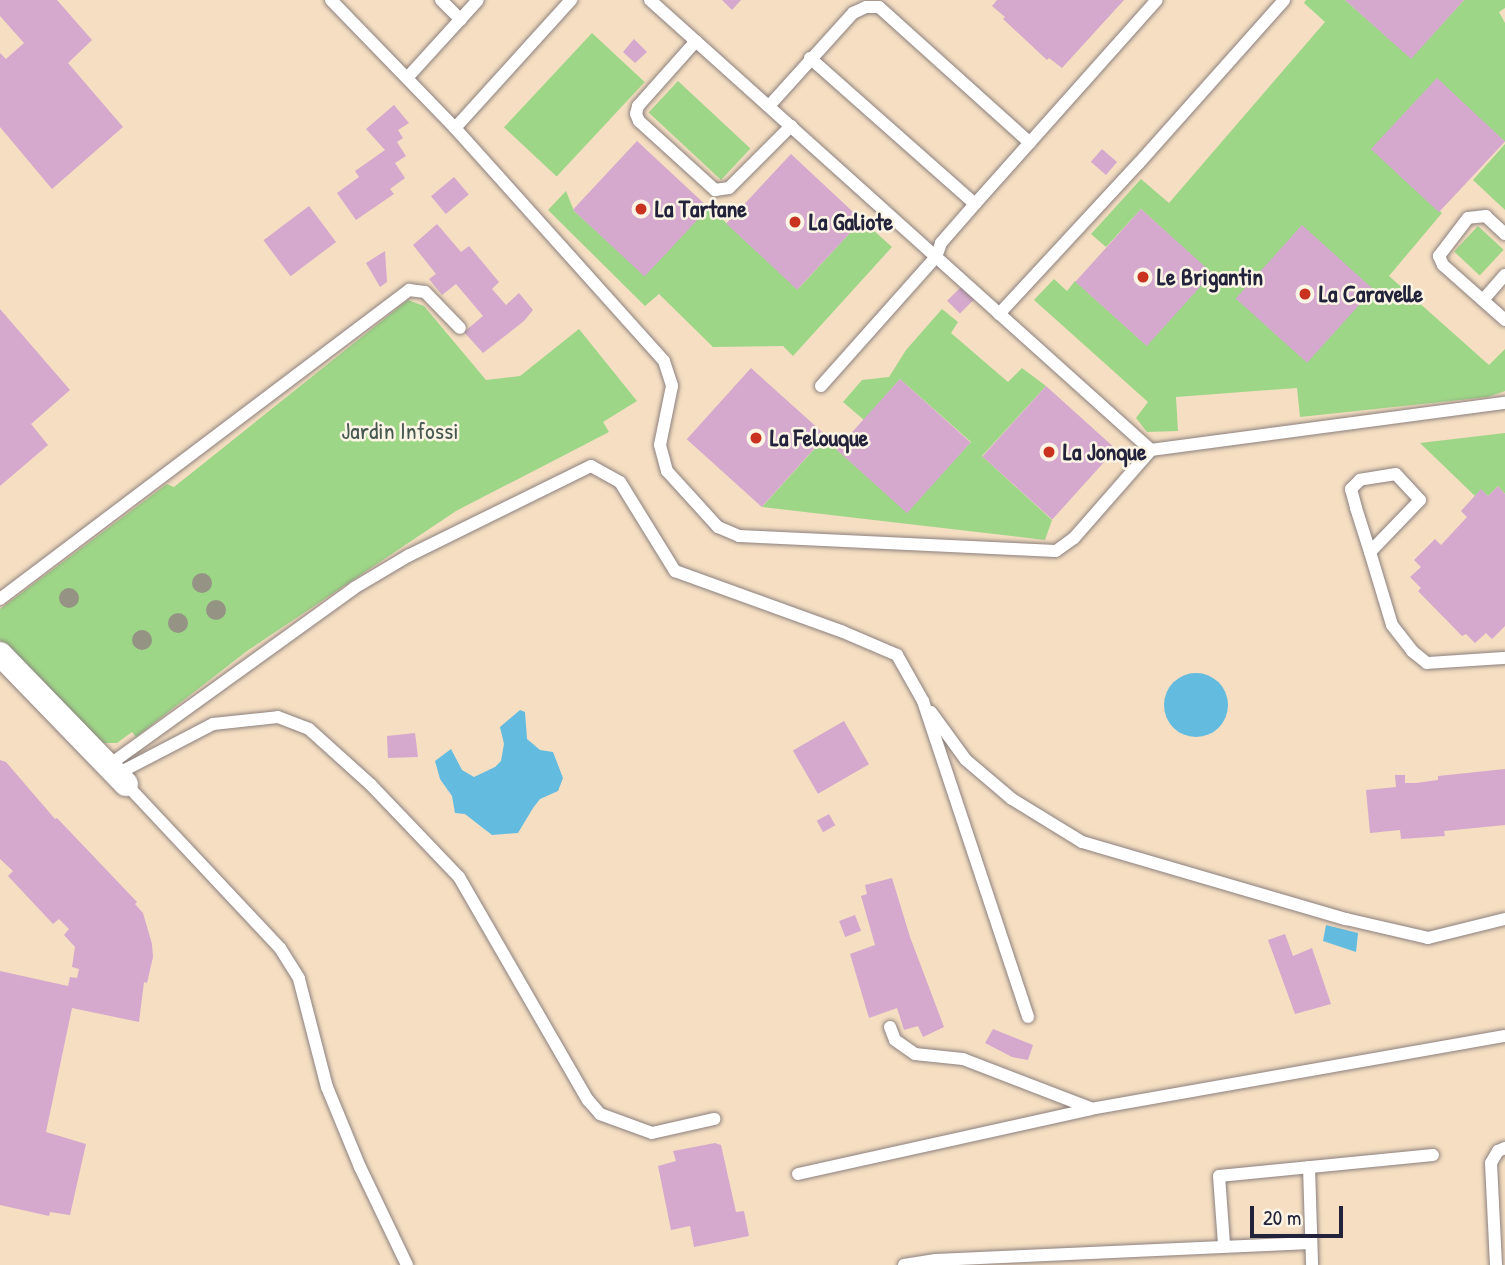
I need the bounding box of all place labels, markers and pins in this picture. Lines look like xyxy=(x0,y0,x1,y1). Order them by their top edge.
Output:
place label: La Tartane xyxy=(655,195,747,223)
marker: La Tartane xyxy=(633,201,649,217)
place label: La Galiote xyxy=(809,208,893,236)
marker: La Galiote xyxy=(787,214,803,230)
place label: Le Brigantin xyxy=(1157,263,1263,291)
marker: Le Brigantin xyxy=(1135,269,1151,285)
place label: La Caravelle xyxy=(1319,280,1423,308)
marker: La Caravelle xyxy=(1297,286,1313,302)
place label: La Felouque xyxy=(770,424,868,452)
marker: La Felouque xyxy=(748,430,764,446)
place label: La Jonque xyxy=(1063,438,1147,466)
marker: La Jonque xyxy=(1041,444,1057,460)

